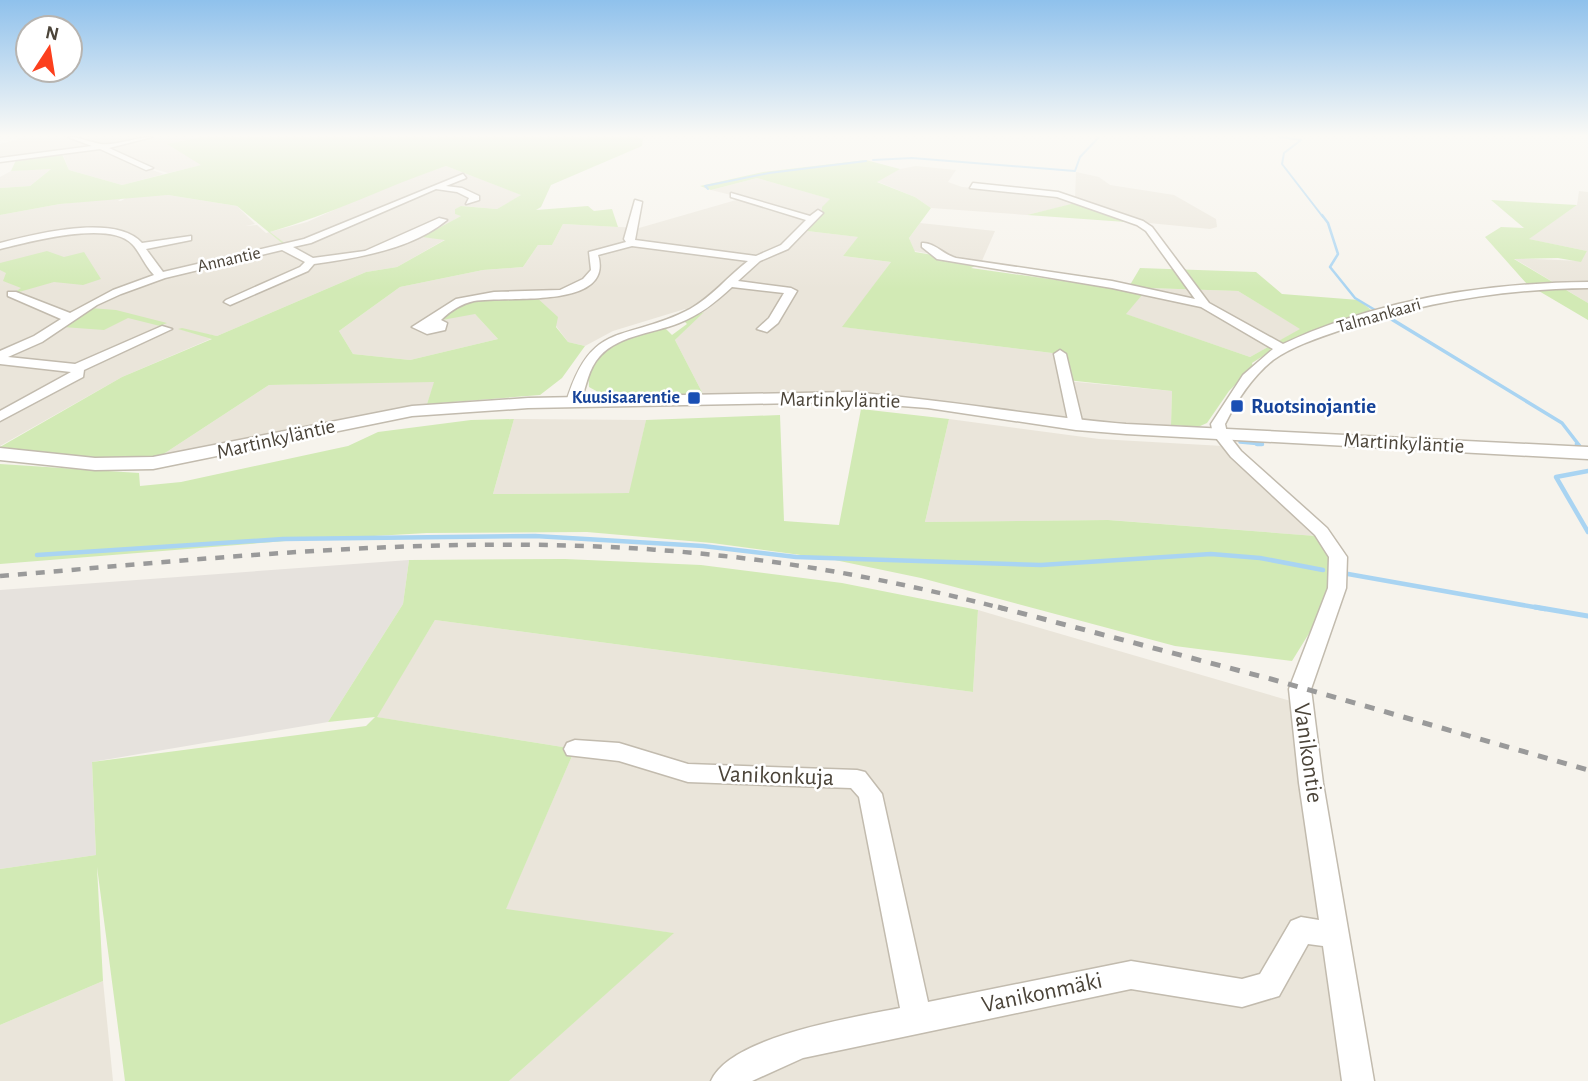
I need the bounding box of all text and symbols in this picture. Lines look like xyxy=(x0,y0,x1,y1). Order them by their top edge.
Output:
north arrow xyxy=(14,14,84,84)
text: N xyxy=(44,23,61,45)
street label: Annantie xyxy=(196,244,262,276)
street label: Talmankaari xyxy=(1335,295,1423,337)
street label: Martinkyläntie xyxy=(779,388,901,412)
place label: Kuusisaarentie xyxy=(572,389,680,407)
marker: Kuusisaarentie xyxy=(686,390,702,406)
place label: Ruotsinojantie xyxy=(1251,396,1376,417)
marker: Ruotsinojantie xyxy=(1229,398,1245,414)
street label: Martinkyläntie xyxy=(215,415,337,463)
street label: Martinkyläntie xyxy=(1343,429,1465,457)
street label: Vanikontie xyxy=(1289,702,1327,804)
street label: Vanikonkuja xyxy=(717,762,835,790)
street label: Vanikonmäki xyxy=(980,969,1104,1017)

